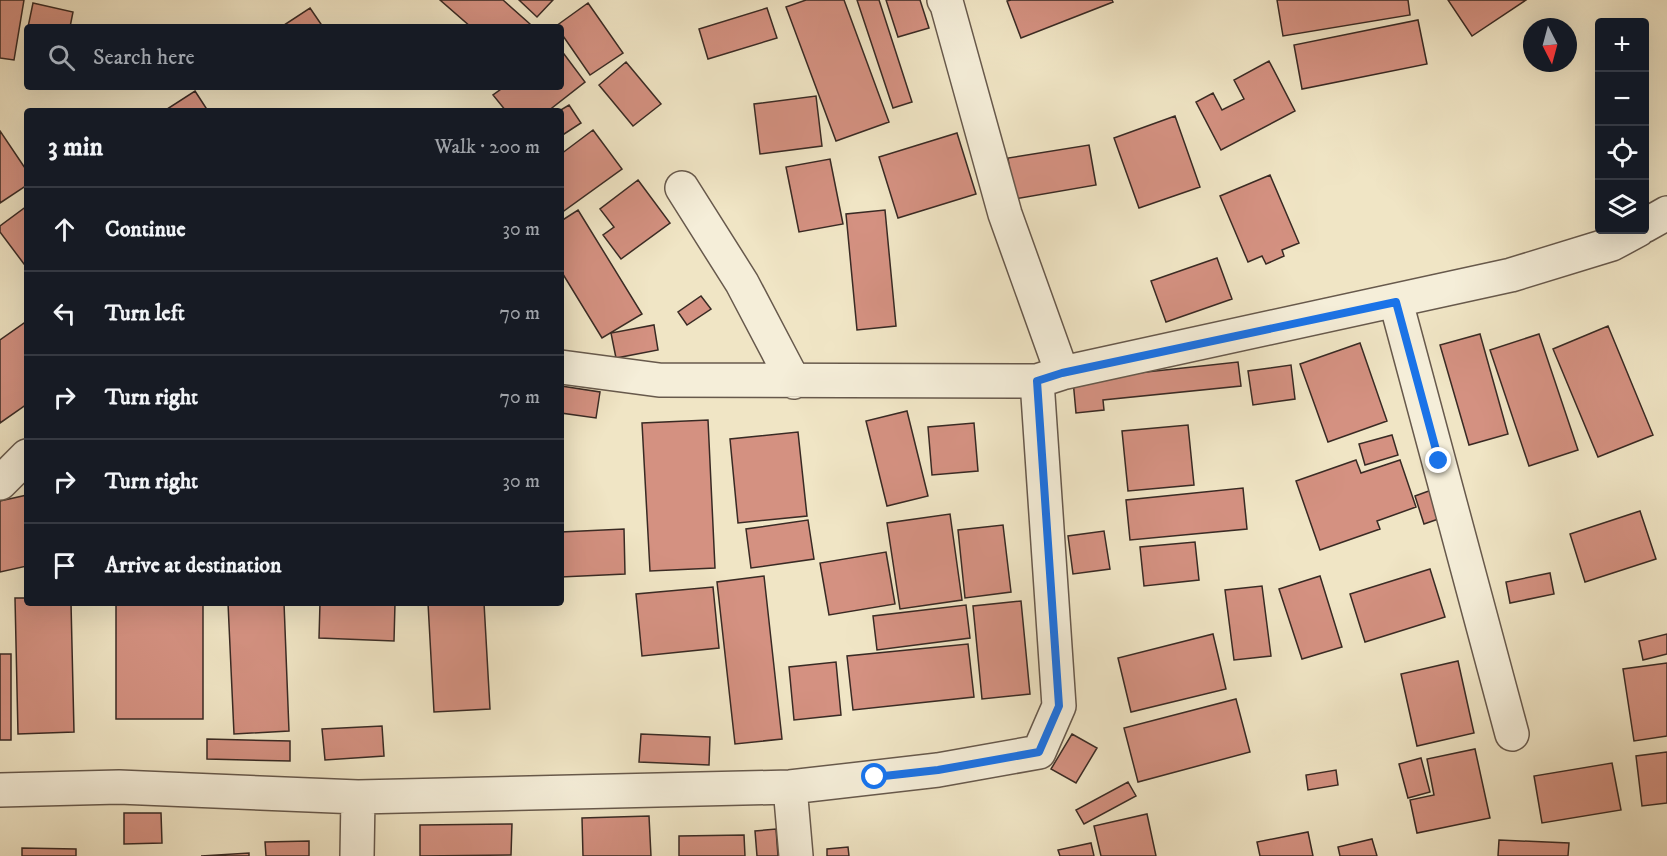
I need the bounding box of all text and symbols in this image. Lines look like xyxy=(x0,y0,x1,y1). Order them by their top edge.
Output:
north arrow xyxy=(1523,18,1577,72)
map controls xyxy=(1595,18,1649,234)
button: + xyxy=(1595,18,1649,72)
search box xyxy=(24,24,564,90)
icon: search xyxy=(45,41,78,74)
text: Search here xyxy=(93,44,195,71)
button: − xyxy=(1595,72,1649,126)
button: locate xyxy=(1595,126,1649,180)
text: 3 min xyxy=(48,131,103,164)
text: Walk · 200 m xyxy=(434,135,540,160)
button: layers xyxy=(1595,180,1649,234)
icon: ahead xyxy=(48,213,81,246)
text: Continue xyxy=(105,216,186,243)
text: 30 m xyxy=(502,217,540,242)
icon: left xyxy=(48,297,81,330)
text: Turn left xyxy=(105,300,185,327)
text: 70 m xyxy=(499,301,540,326)
icon: right xyxy=(48,381,81,414)
text: Turn right xyxy=(105,384,198,411)
text: 70 m xyxy=(499,385,540,410)
route end xyxy=(1425,447,1451,473)
icon: right xyxy=(48,465,81,498)
text: Turn right xyxy=(105,468,198,495)
text: 30 m xyxy=(502,469,540,494)
icon: arrive xyxy=(48,549,81,582)
text: Arrive at destination xyxy=(105,552,282,579)
route start xyxy=(861,763,887,789)

